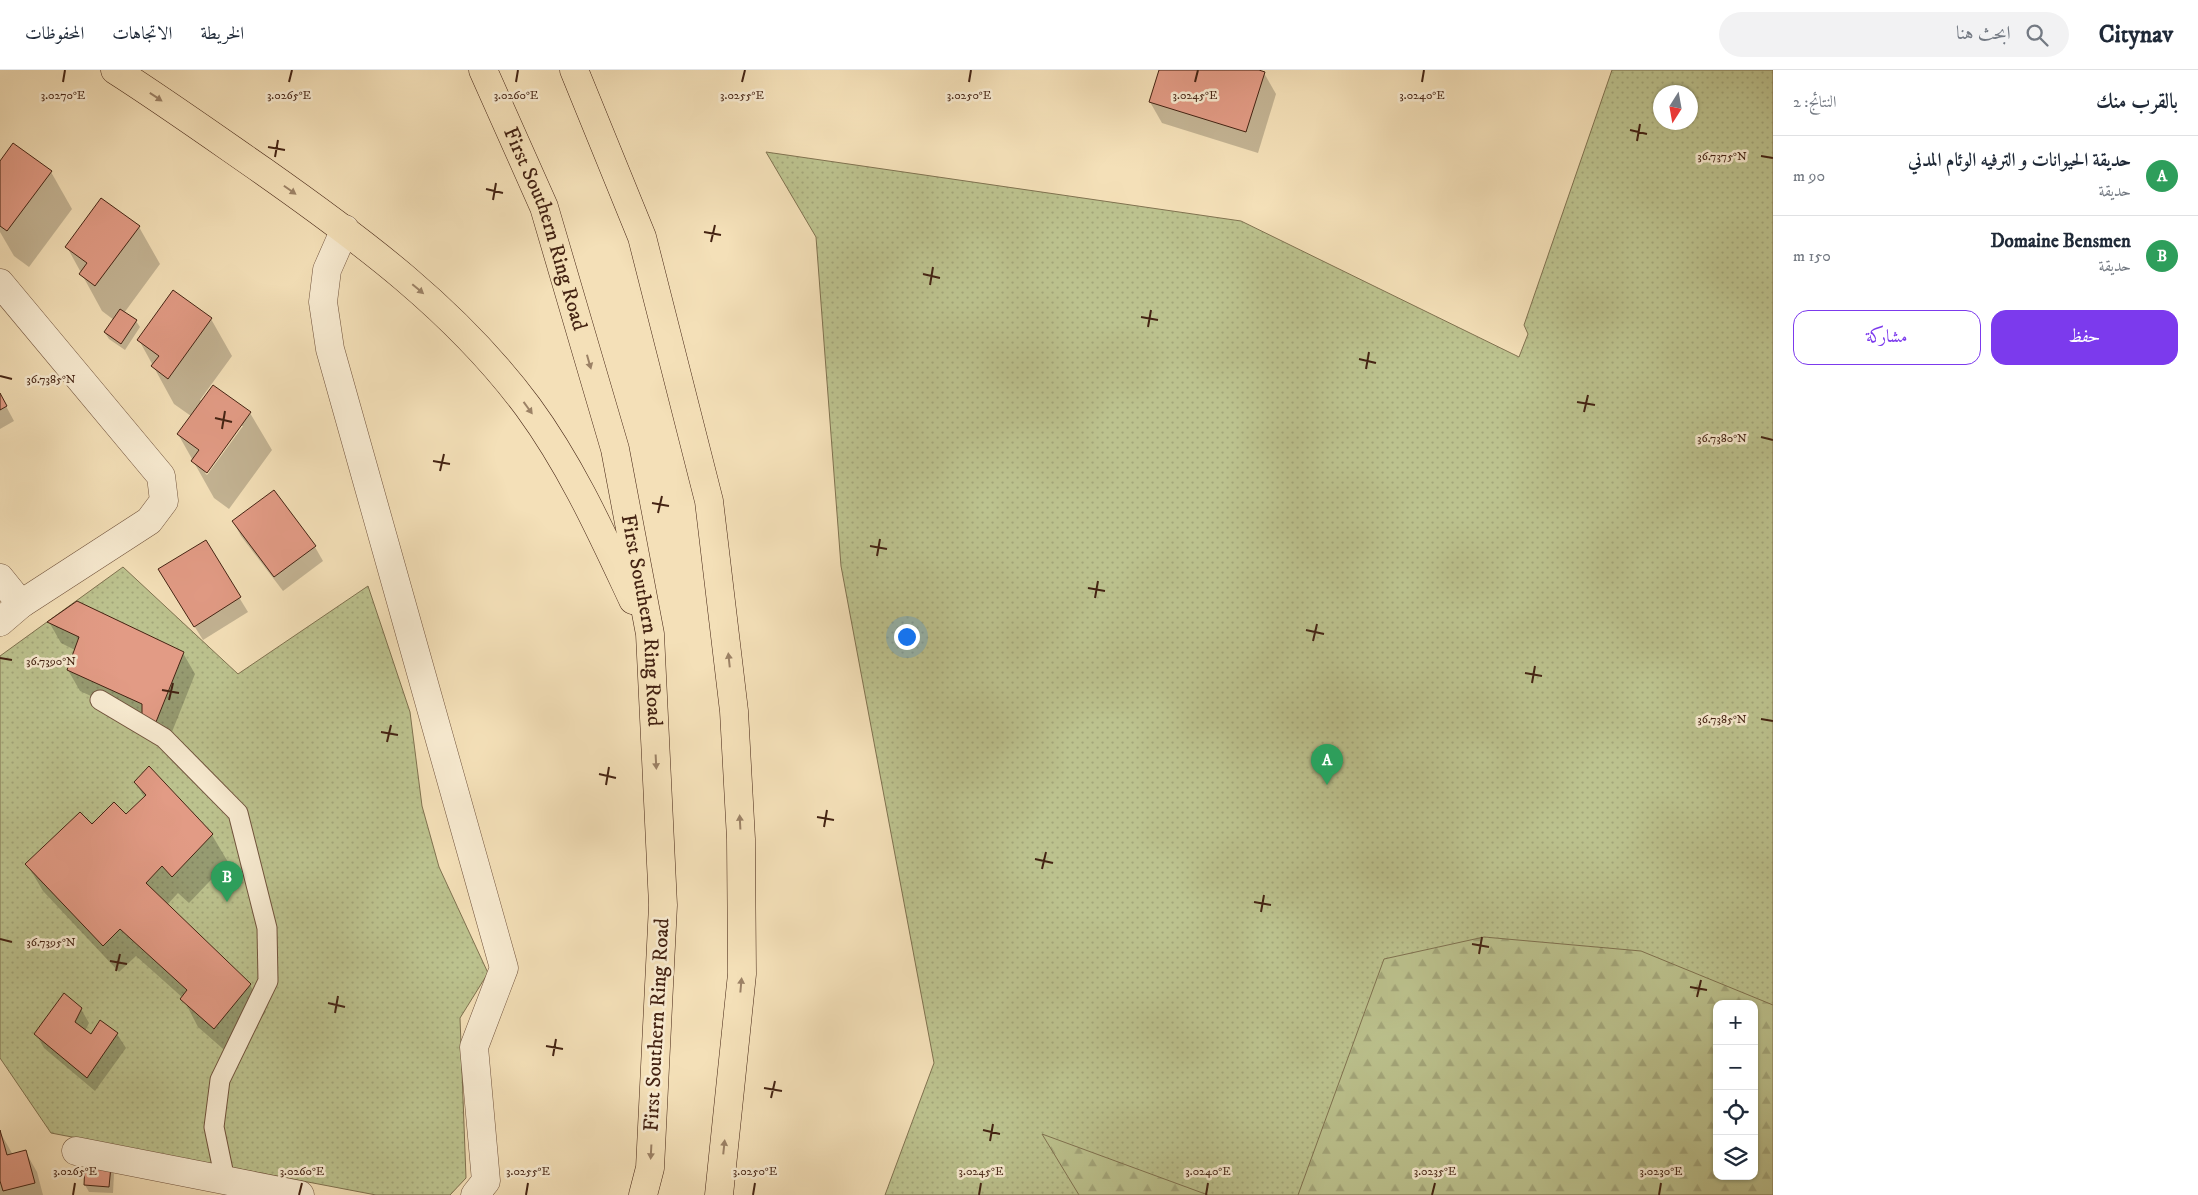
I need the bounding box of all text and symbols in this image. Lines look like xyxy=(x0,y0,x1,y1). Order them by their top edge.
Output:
search box xyxy=(1719,12,2069,57)
text: Citynav xyxy=(2099,20,2173,50)
icon: search xyxy=(2023,21,2051,49)
text: ابحث هنا xyxy=(1956,22,2011,45)
text: المحفوظات xyxy=(25,23,84,45)
text: الاتجاهات xyxy=(112,23,172,45)
text: الخريطة xyxy=(200,23,244,45)
north arrow xyxy=(1653,85,1698,130)
text: 3.0270°E xyxy=(41,88,86,103)
text: 3.0265°E xyxy=(267,88,312,103)
text: 3.0260°E xyxy=(494,88,539,103)
text: 3.0255°E xyxy=(720,88,764,103)
text: 3.0250°E xyxy=(947,88,992,103)
text: 3.0245°E xyxy=(1173,88,1218,103)
text: 3.0240°E xyxy=(1399,88,1445,103)
text: بالقرب منك xyxy=(2096,89,2178,115)
one-way arrow xyxy=(149,92,163,102)
text: النتائج: 2 xyxy=(1793,92,1837,112)
street label: First Southern Ring Road xyxy=(497,123,593,334)
text: 36.7375°N xyxy=(1697,149,1747,164)
text: حديقة الحيوانات و الترفيه الوئام المدني xyxy=(1908,149,2131,172)
text: 90 m xyxy=(1793,166,1825,186)
text: A xyxy=(2157,166,2167,186)
text: حديقة xyxy=(2099,181,2131,201)
one-way arrow xyxy=(283,185,296,195)
text: Domaine Bensmen xyxy=(1990,230,2131,253)
text: 150 m xyxy=(1793,246,1831,266)
text: B xyxy=(2157,246,2167,266)
text: حديقة xyxy=(2099,256,2131,276)
one-way arrow xyxy=(412,283,425,294)
button: مشاركة xyxy=(1793,310,1981,365)
button: حفظ xyxy=(1991,310,2178,365)
one-way arrow xyxy=(586,354,594,369)
text: 36.7385°N xyxy=(26,372,76,387)
one-way arrow xyxy=(523,401,533,415)
text: 36.7380°N xyxy=(1697,431,1747,446)
street label: First Southern Ring Road xyxy=(615,512,667,728)
your location xyxy=(894,624,920,650)
one-way arrow xyxy=(725,652,733,668)
text: 36.7390°N xyxy=(26,654,76,669)
text: 36.7385°N xyxy=(1697,712,1747,727)
pin: A xyxy=(1311,744,1343,785)
one-way arrow xyxy=(652,754,660,770)
one-way arrow xyxy=(736,814,744,830)
pin: B xyxy=(211,861,243,902)
street label: First Southern Ring Road xyxy=(638,917,676,1132)
text: 36.7395°N xyxy=(26,935,76,950)
one-way arrow xyxy=(737,977,745,993)
map controls xyxy=(1713,1000,1758,1180)
button: + xyxy=(1713,1000,1758,1045)
button: − xyxy=(1713,1045,1758,1090)
button: locate xyxy=(1713,1090,1758,1135)
button: layers xyxy=(1713,1135,1758,1180)
one-way arrow xyxy=(720,1138,728,1154)
one-way arrow xyxy=(646,1144,654,1160)
text: 3.0265°E xyxy=(53,1164,98,1179)
text: 3.0260°E xyxy=(280,1164,325,1179)
text: 3.0255°E xyxy=(506,1164,550,1179)
text: 3.0250°E xyxy=(733,1164,778,1179)
text: 3.0245°E xyxy=(959,1164,1004,1179)
text: 3.0240°E xyxy=(1185,1164,1231,1179)
text: 3.0235°E xyxy=(1414,1164,1457,1179)
text: 3.0230°E xyxy=(1640,1164,1683,1179)

